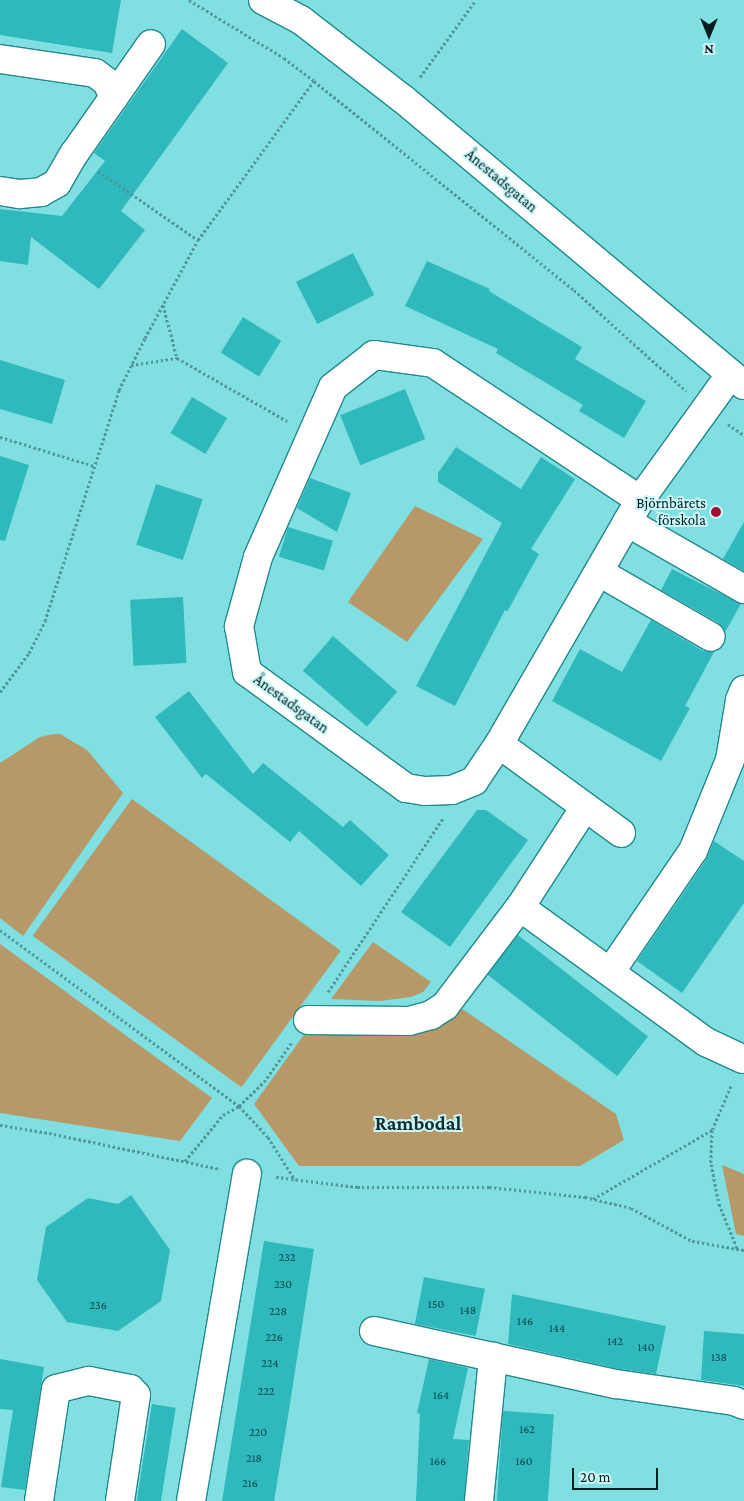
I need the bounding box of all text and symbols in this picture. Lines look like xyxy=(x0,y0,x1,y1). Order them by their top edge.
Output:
north arrow xyxy=(684,10,734,60)
text: N xyxy=(704,42,714,58)
street label: Ånestadsgatan xyxy=(461,146,541,216)
place label: Björnbärets förskola xyxy=(636,494,706,529)
marker: Björnbärets förskola xyxy=(710,506,722,518)
street label: Ånestadsgatan xyxy=(250,671,332,737)
district label: Rambodal xyxy=(375,1111,461,1135)
house number: 232 xyxy=(278,1251,296,1265)
house number: 230 xyxy=(274,1278,292,1292)
house number: 150 xyxy=(428,1298,444,1312)
house number: 236 xyxy=(89,1299,107,1313)
house number: 148 xyxy=(460,1304,476,1318)
house number: 228 xyxy=(269,1305,287,1319)
house number: 146 xyxy=(517,1315,533,1329)
house number: 144 xyxy=(549,1322,565,1336)
house number: 226 xyxy=(265,1331,283,1345)
house number: 142 xyxy=(607,1335,623,1349)
house number: 140 xyxy=(638,1341,654,1355)
house number: 138 xyxy=(711,1351,727,1365)
house number: 224 xyxy=(261,1357,279,1371)
house number: 222 xyxy=(257,1385,275,1399)
house number: 164 xyxy=(433,1389,449,1403)
house number: 162 xyxy=(519,1423,535,1437)
house number: 220 xyxy=(249,1426,267,1440)
house number: 218 xyxy=(246,1452,262,1466)
house number: 166 xyxy=(430,1455,446,1469)
house number: 160 xyxy=(516,1455,532,1469)
scale bar xyxy=(574,1458,660,1490)
text: 20 m xyxy=(580,1469,611,1485)
house number: 216 xyxy=(242,1477,258,1491)

